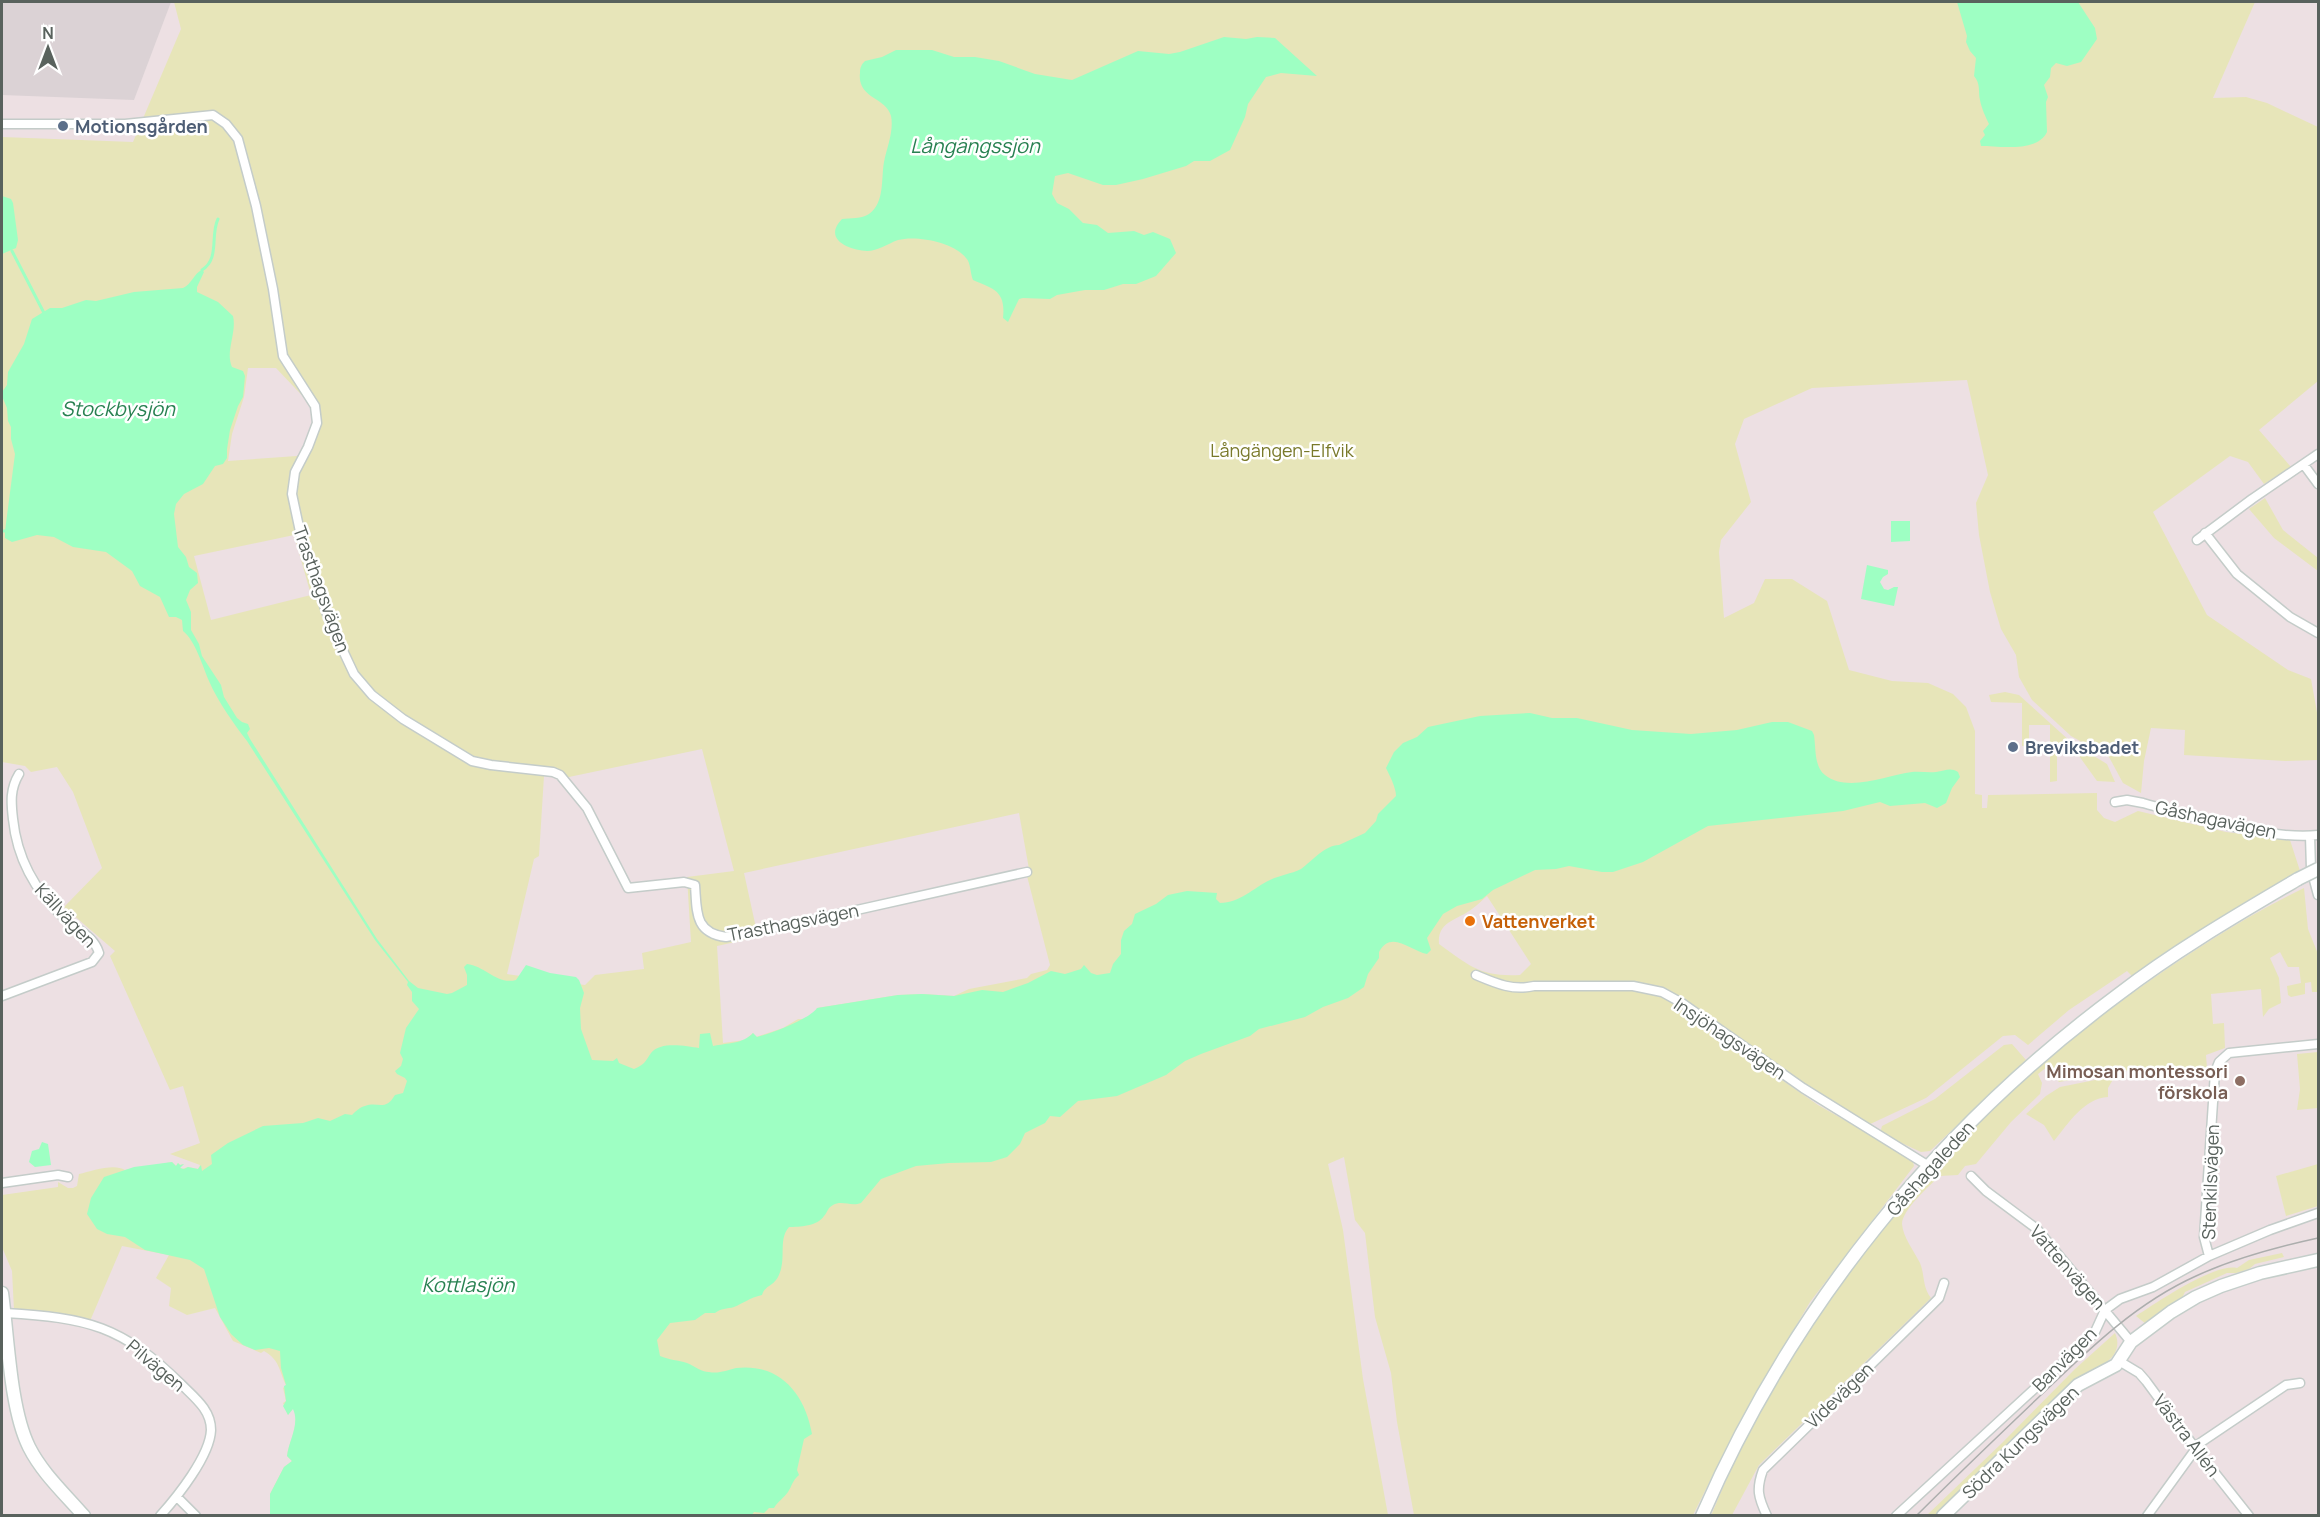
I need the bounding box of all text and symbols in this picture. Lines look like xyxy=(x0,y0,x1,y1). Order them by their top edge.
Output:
north arrow xyxy=(18,18,78,78)
text: N xyxy=(42,22,54,44)
place label: Motionsgården xyxy=(75,114,208,138)
marker: Motionsgården xyxy=(56,119,70,133)
water label: Långängssjön xyxy=(910,132,1041,159)
water label: Stockbysjön xyxy=(61,395,176,422)
park label: Långängen-Elfvik xyxy=(1210,438,1355,462)
street label: Trasthagsvägen xyxy=(288,522,356,656)
place label: Breviksbadet xyxy=(2025,735,2139,759)
marker: Breviksbadet xyxy=(2006,740,2020,754)
street label: Gåshagavägen xyxy=(2153,794,2279,844)
street label: Källvägen xyxy=(30,878,102,952)
street label: Trasthagsvägen xyxy=(725,898,861,946)
place label: Vattenverket xyxy=(1482,909,1595,933)
marker: Vattenverket xyxy=(1463,914,1477,928)
street label: Insjöhagsvägen xyxy=(1669,992,1791,1084)
place label: Mimosan montessori förskola xyxy=(2046,1059,2228,1104)
marker: Mimosan montessori förskola xyxy=(2233,1074,2247,1088)
street label: Gåshagaleden xyxy=(1881,1115,1979,1221)
street label: Stenkilsvägen xyxy=(2196,1124,2224,1240)
street label: Vattenvägen xyxy=(2025,1220,2111,1314)
water label: Kottlasjön xyxy=(422,1271,515,1298)
street label: Banvägen xyxy=(2027,1322,2101,1396)
street label: Pilvägen xyxy=(122,1333,190,1397)
street label: Videvägen xyxy=(1800,1357,1878,1433)
street label: Södra Kungsvägen xyxy=(1956,1380,2084,1504)
street label: Västra Allén xyxy=(2148,1389,2226,1481)

